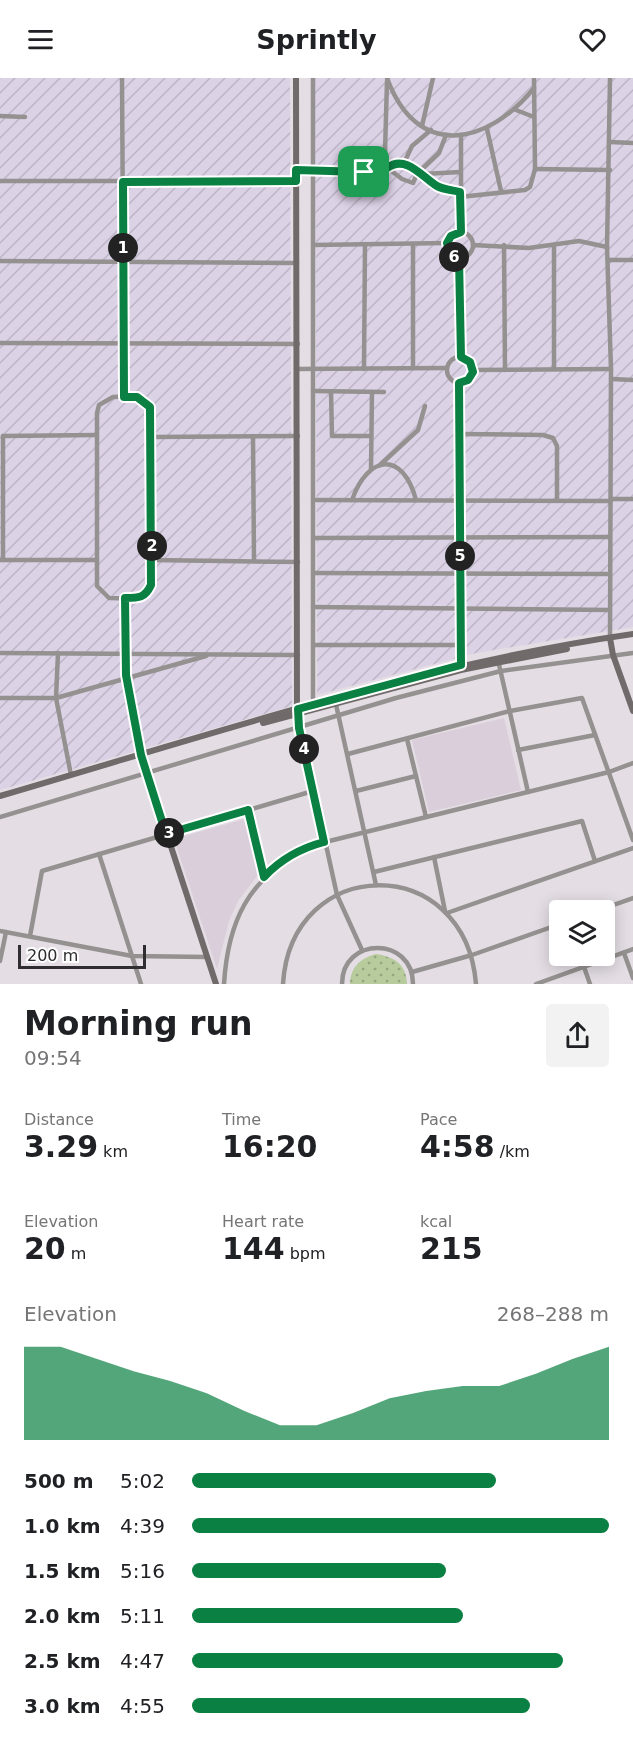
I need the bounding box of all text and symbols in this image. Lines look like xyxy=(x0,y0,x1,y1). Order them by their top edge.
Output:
icon: menu xyxy=(24,23,57,56)
icon: heart xyxy=(576,23,609,56)
text: Sprintly xyxy=(256,24,377,55)
pin xyxy=(338,146,389,197)
icon: arrive xyxy=(347,155,380,188)
pin: 1 xyxy=(108,233,138,263)
text: 1 xyxy=(117,238,129,257)
pin: 6 xyxy=(439,242,469,272)
text: 6 xyxy=(448,247,460,266)
pin: 2 xyxy=(137,531,167,561)
text: 2 xyxy=(146,536,158,555)
pin: 5 xyxy=(445,541,475,571)
text: 5 xyxy=(454,546,466,565)
pin: 4 xyxy=(289,734,319,764)
text: 4 xyxy=(298,739,310,758)
pin: 3 xyxy=(154,818,184,848)
text: 3 xyxy=(163,823,175,842)
map controls xyxy=(549,900,615,966)
button: layers xyxy=(549,900,615,966)
scale bar xyxy=(18,942,146,970)
text: 200 m xyxy=(27,946,78,965)
text: Morning run xyxy=(24,1004,252,1043)
button: share xyxy=(546,1004,609,1067)
text: 09:54 xyxy=(24,1046,82,1070)
text: Distance xyxy=(24,1110,94,1129)
text: Time xyxy=(222,1110,261,1129)
text: Pace xyxy=(420,1110,457,1129)
text: 3.29 xyxy=(24,1129,98,1164)
text: 16:20 xyxy=(222,1129,318,1164)
text: 4:58 xyxy=(420,1129,495,1164)
text: km xyxy=(98,1142,128,1161)
text: /km xyxy=(495,1142,530,1161)
text: Elevation xyxy=(24,1212,98,1231)
text: Heart rate xyxy=(222,1212,304,1231)
text: kcal xyxy=(420,1212,452,1231)
text: 20 xyxy=(24,1231,66,1266)
text: 144 xyxy=(222,1231,285,1266)
text: 215 xyxy=(420,1231,483,1266)
text: m xyxy=(66,1244,86,1263)
text: bpm xyxy=(285,1244,326,1263)
text: Elevation xyxy=(24,1302,117,1326)
text: 268–288 m xyxy=(497,1302,609,1326)
text: 500 m xyxy=(24,1469,94,1493)
text: 5:02 xyxy=(120,1469,165,1493)
text: 1.0 km xyxy=(24,1514,101,1538)
text: 4:39 xyxy=(120,1514,165,1538)
text: 1.5 km xyxy=(24,1559,101,1583)
text: 5:16 xyxy=(120,1559,165,1583)
text: 2.0 km xyxy=(24,1604,101,1628)
text: 5:11 xyxy=(120,1604,165,1628)
text: 2.5 km xyxy=(24,1649,101,1673)
text: 4:47 xyxy=(120,1649,165,1673)
text: 3.0 km xyxy=(24,1694,101,1718)
text: 4:55 xyxy=(120,1694,165,1718)

